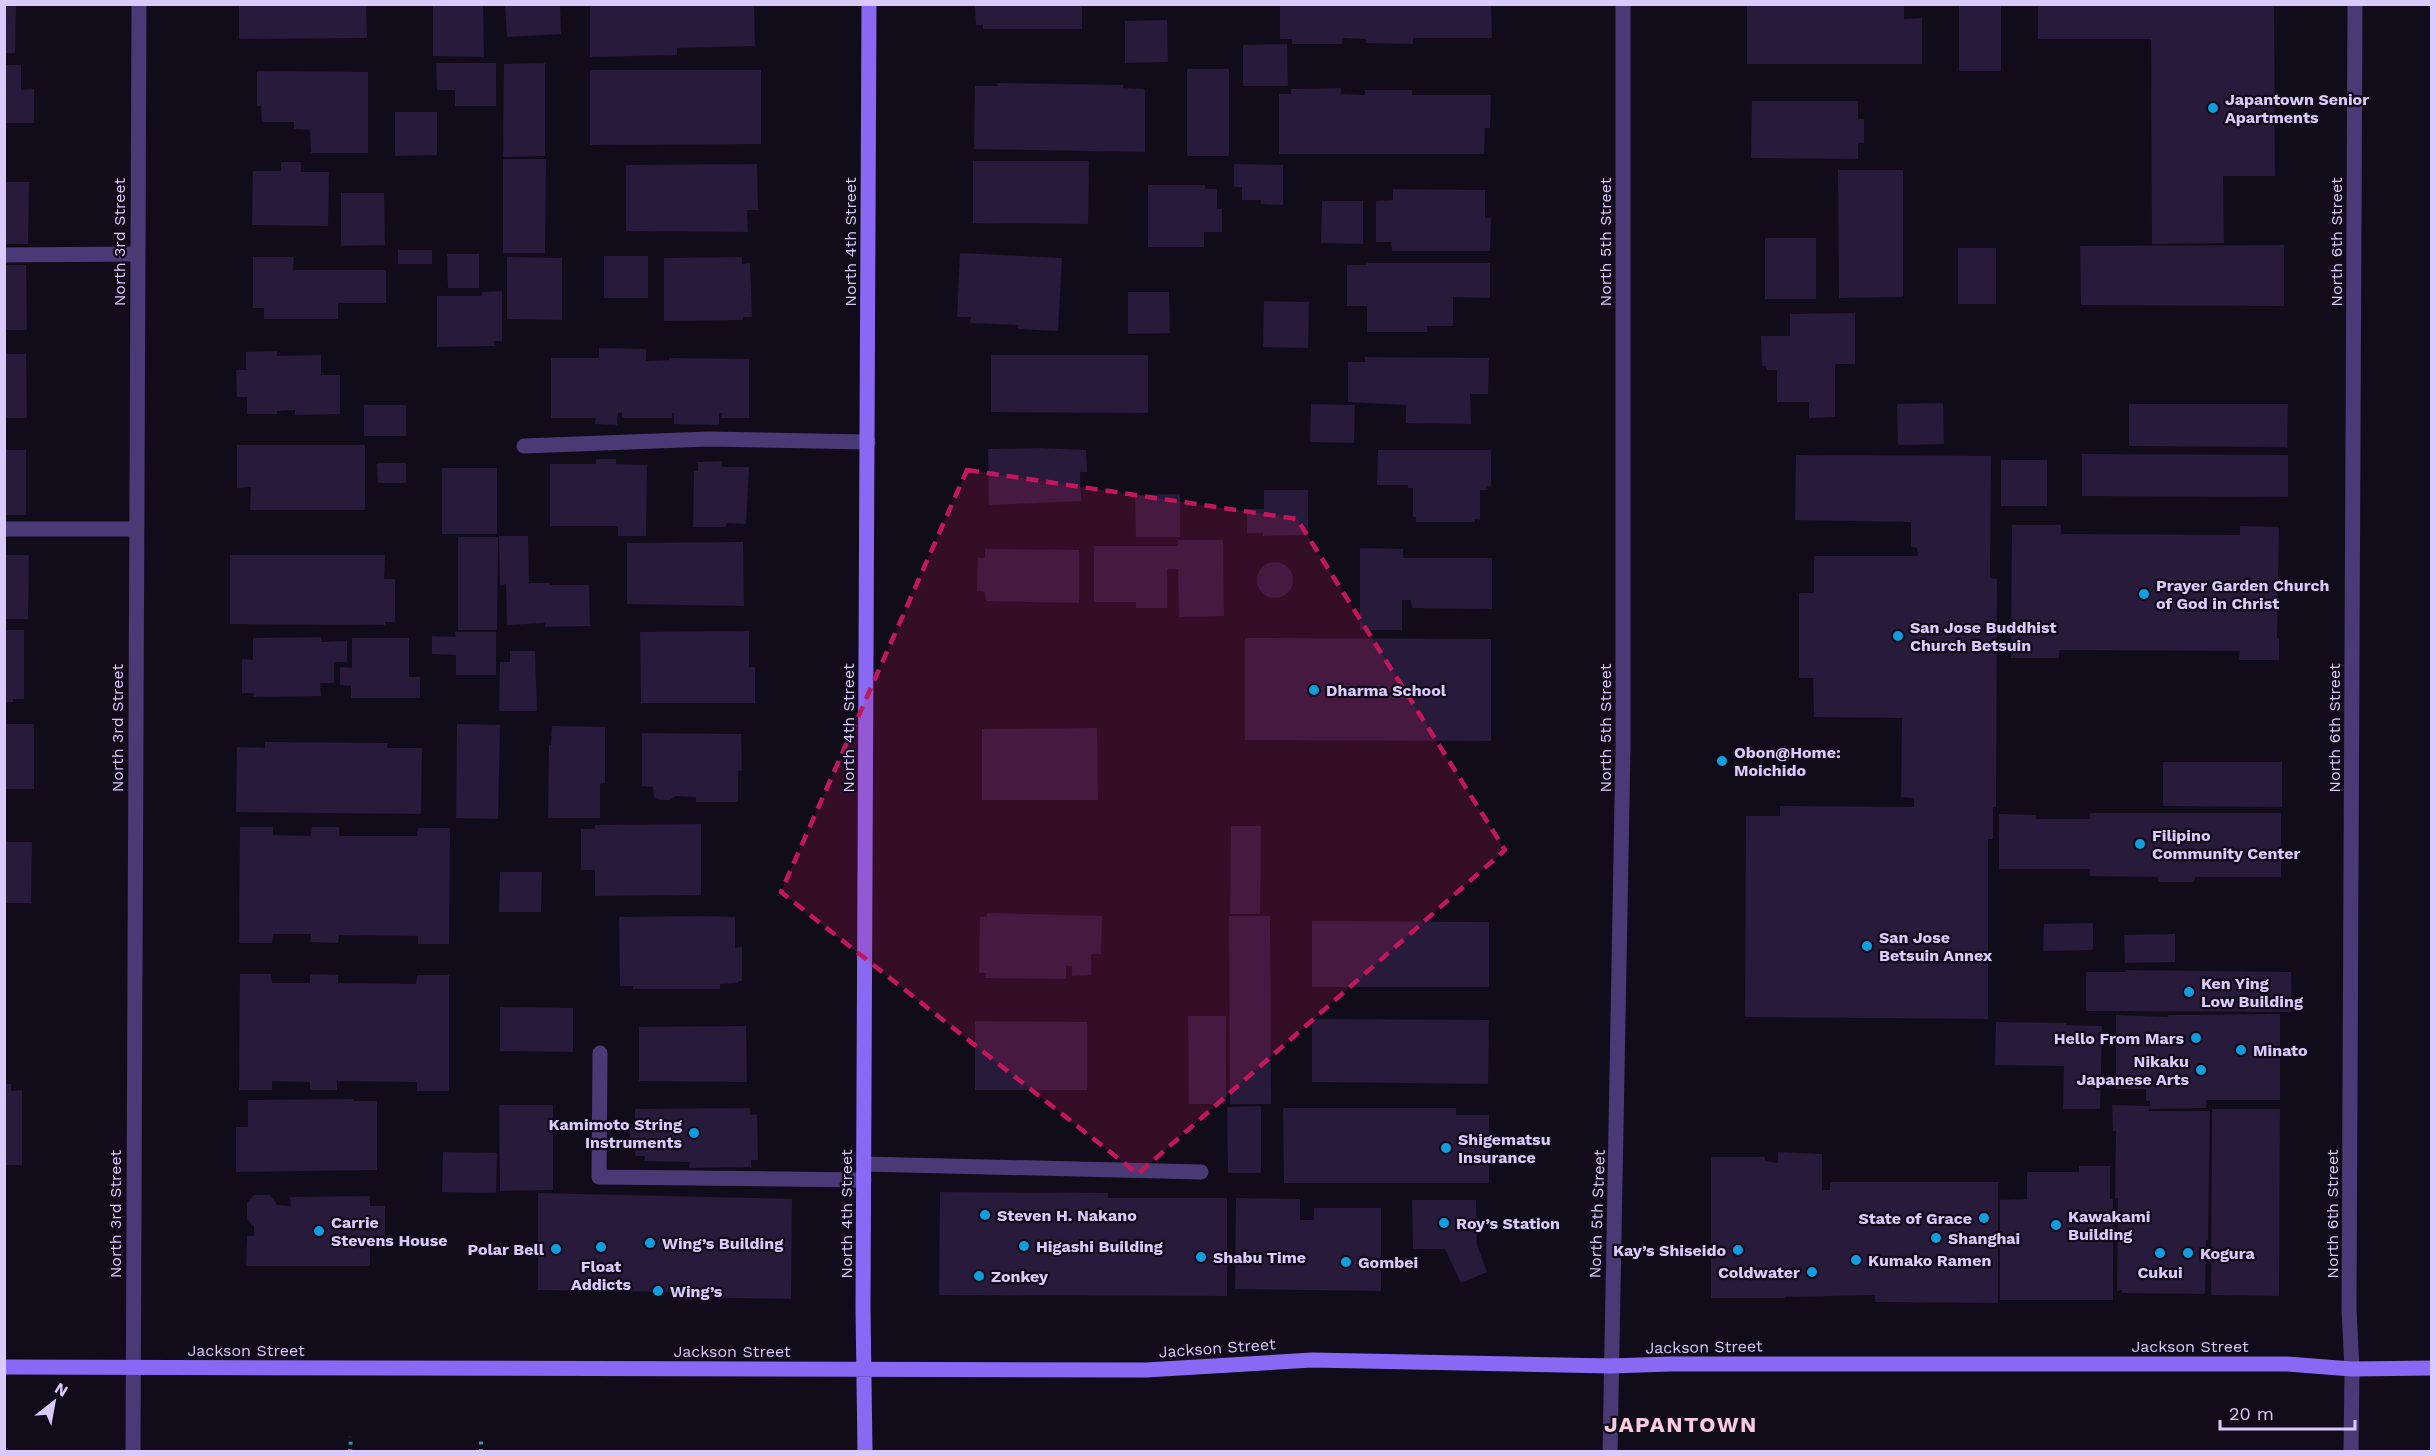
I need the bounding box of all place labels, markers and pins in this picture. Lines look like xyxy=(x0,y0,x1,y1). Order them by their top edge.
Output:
place label: Japantown Senior Apartments xyxy=(2225,90,2369,127)
marker: Japantown Senior Apartments xyxy=(2206,101,2220,115)
place label: Prayer Garden Church of God in Christ xyxy=(2156,576,2329,613)
marker: Prayer Garden Church of God in Christ xyxy=(2137,587,2151,601)
place label: San Jose Buddhist Church Betsuin xyxy=(1910,618,2057,655)
marker: San Jose Buddhist Church Betsuin xyxy=(1891,629,1905,643)
place label: Dharma School xyxy=(1326,681,1447,700)
marker: Dharma School xyxy=(1307,683,1321,697)
place label: Obon@Home: Moichido xyxy=(1734,743,1841,780)
marker: Obon@Home: Moichido xyxy=(1715,754,1729,768)
place label: Filipino Community Center xyxy=(2152,826,2301,863)
marker: Filipino Community Center xyxy=(2133,837,2147,851)
place label: San Jose Betsuin Annex xyxy=(1879,928,1993,965)
marker: San Jose Betsuin Annex xyxy=(1860,939,1874,953)
place label: Ken Ying Low Building xyxy=(2201,974,2303,1011)
marker: Ken Ying Low Building xyxy=(2182,985,2196,999)
place label: Hello From Mars xyxy=(2054,1029,2184,1048)
marker: Hello From Mars xyxy=(2189,1031,2203,1045)
place label: Minato xyxy=(2253,1041,2308,1060)
marker: Minato xyxy=(2234,1043,2248,1057)
place label: Nikaku Japanese Arts xyxy=(2077,1052,2189,1089)
marker: Nikaku Japanese Arts xyxy=(2194,1063,2208,1077)
place label: Kamimoto String Instruments xyxy=(549,1115,682,1152)
marker: Kamimoto String Instruments xyxy=(687,1126,701,1140)
place label: Shigematsu Insurance xyxy=(1458,1130,1551,1167)
marker: Shigematsu Insurance xyxy=(1439,1141,1453,1155)
place label: Steven H. Nakano xyxy=(997,1206,1137,1225)
place label: Kawakami Building xyxy=(2068,1207,2150,1244)
marker: Steven H. Nakano xyxy=(978,1208,992,1222)
place label: State of Grace xyxy=(1858,1209,1972,1228)
marker: State of Grace xyxy=(1977,1211,1991,1225)
place label: Carrie Stevens House xyxy=(331,1213,448,1250)
place label: Roy’s Station xyxy=(1456,1214,1560,1233)
marker: Roy’s Station xyxy=(1437,1216,1451,1230)
marker: Kawakami Building xyxy=(2049,1218,2063,1232)
marker: Carrie Stevens House xyxy=(312,1224,326,1238)
place label: Shanghai xyxy=(1948,1229,2020,1248)
marker: Shanghai xyxy=(1929,1231,1943,1245)
place label: Wing’s Building xyxy=(662,1234,783,1253)
marker: Wing’s Building xyxy=(643,1236,657,1250)
place label: Higashi Building xyxy=(1036,1237,1163,1256)
marker: Higashi Building xyxy=(1017,1239,1031,1253)
place label: Polar Bell xyxy=(467,1240,545,1259)
marker: Float Addicts xyxy=(594,1240,608,1254)
place label: Kay’s Shiseido xyxy=(1613,1241,1726,1260)
marker: Polar Bell xyxy=(549,1242,563,1256)
marker: Kay’s Shiseido xyxy=(1731,1243,1745,1257)
place label: Kogura xyxy=(2200,1244,2256,1263)
marker: Cukui xyxy=(2153,1246,2167,1260)
marker: Kogura xyxy=(2181,1246,2195,1260)
place label: Shabu Time xyxy=(1213,1248,1306,1267)
marker: Shabu Time xyxy=(1194,1250,1208,1264)
place label: Kumako Ramen xyxy=(1868,1251,1991,1270)
place label: Gombei xyxy=(1358,1253,1418,1272)
marker: Kumako Ramen xyxy=(1849,1253,1863,1267)
marker: Gombei xyxy=(1339,1255,1353,1269)
place label: Float Addicts xyxy=(571,1257,631,1294)
place label: Coldwater xyxy=(1718,1263,1800,1282)
place label: Cukui xyxy=(2137,1263,2183,1282)
marker: Coldwater xyxy=(1805,1265,1819,1279)
place label: Zonkey xyxy=(991,1267,1049,1286)
marker: Zonkey xyxy=(972,1269,986,1283)
place label: Wing’s xyxy=(670,1282,723,1301)
marker: Wing’s xyxy=(651,1284,665,1298)

